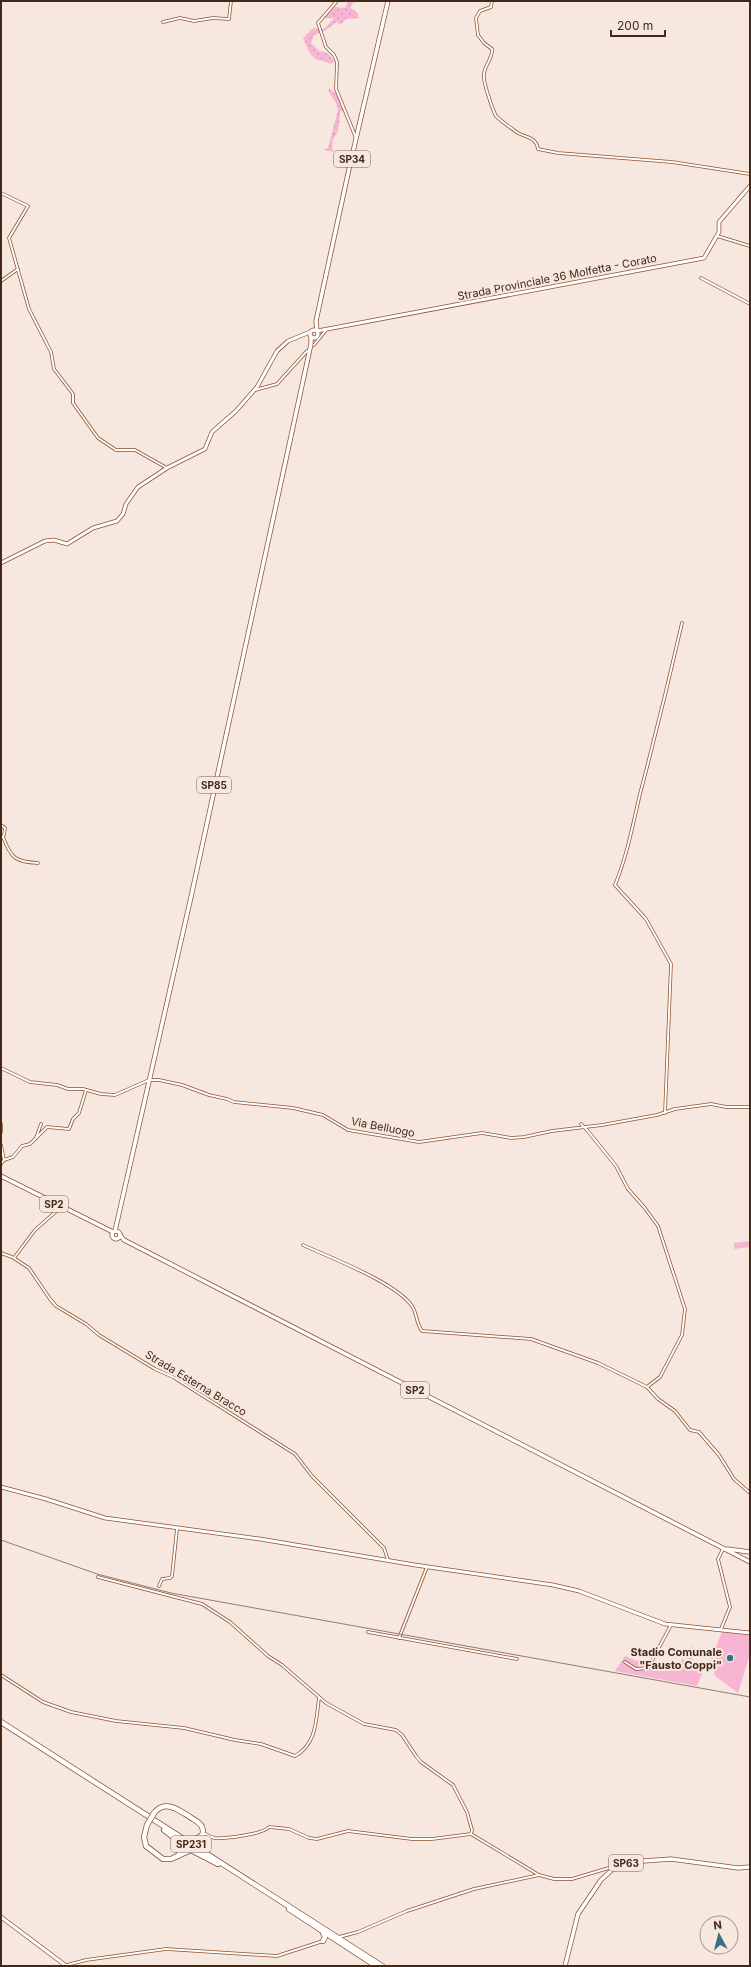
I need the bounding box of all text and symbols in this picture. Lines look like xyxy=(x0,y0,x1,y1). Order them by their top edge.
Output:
scale bar xyxy=(611,12,665,38)
text: 200 m xyxy=(617,18,653,33)
road number: SP34 xyxy=(334,151,370,167)
street label: Strada Provinciale 36 Molfetta - Corato xyxy=(456,251,658,303)
road number: SP85 xyxy=(197,777,231,793)
street label: Via Belluogo xyxy=(350,1114,417,1140)
road number: SP2 xyxy=(40,1196,68,1212)
street label: Strada Esterna Bracco xyxy=(143,1347,250,1419)
road number: SP2 xyxy=(401,1382,429,1398)
place label: Stadio Comunale "Fausto Coppi" xyxy=(631,1645,722,1672)
marker: Stadio Comunale "Fausto Coppi" xyxy=(725,1653,735,1663)
road number: SP231 xyxy=(171,1836,211,1852)
road number: SP63 xyxy=(609,1855,643,1871)
north arrow xyxy=(699,1915,739,1955)
text: N xyxy=(713,1918,723,1933)

